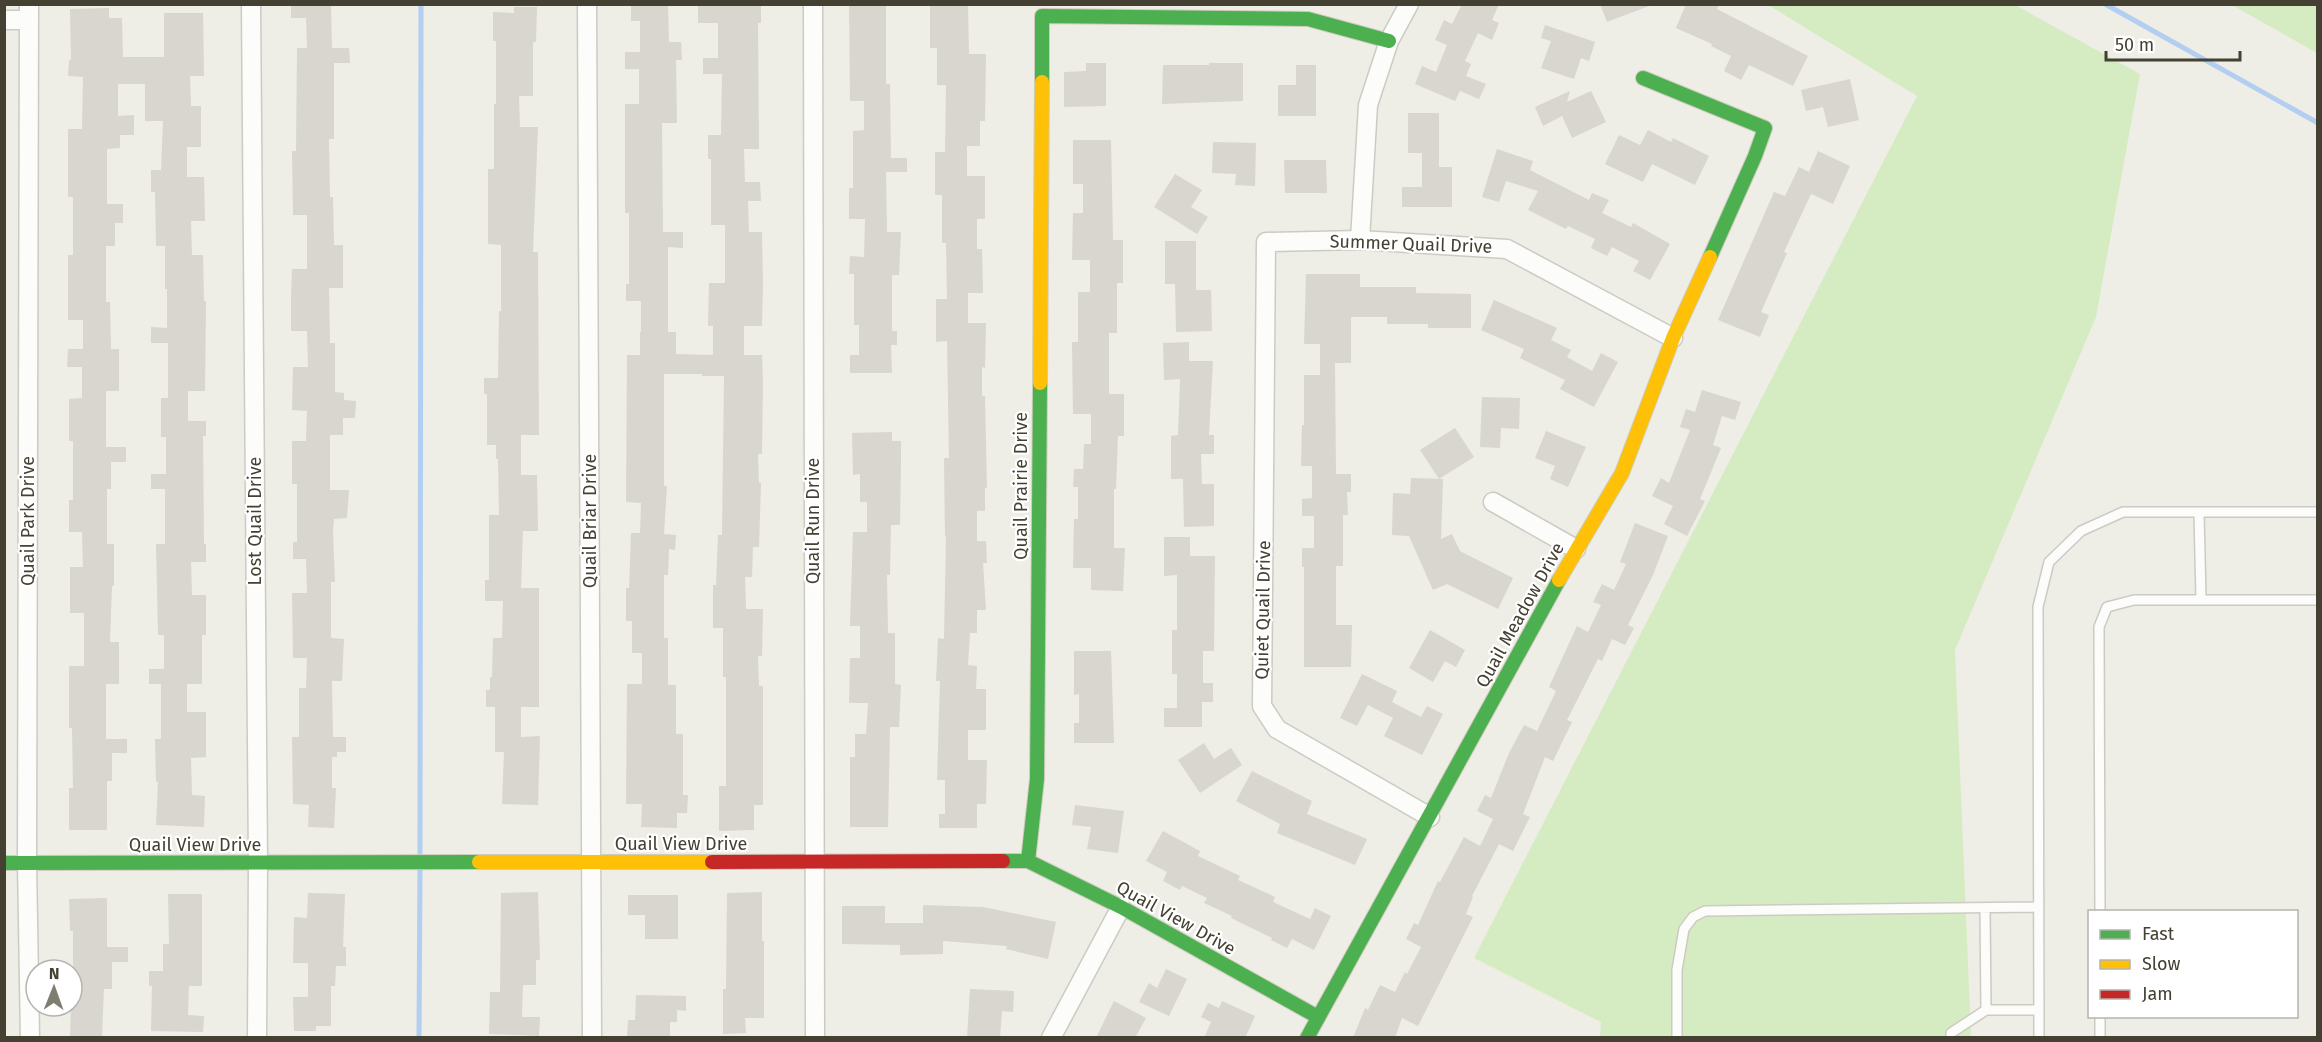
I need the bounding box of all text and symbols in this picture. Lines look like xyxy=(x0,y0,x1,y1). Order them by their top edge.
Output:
scale bar xyxy=(2106,24,2240,62)
text: 50 m xyxy=(2115,34,2154,56)
street label: Summer Quail Drive xyxy=(1329,230,1493,258)
street label: Quail Prairie Drive xyxy=(1010,412,1032,560)
street label: Quail Briar Drive xyxy=(579,454,601,588)
street label: Quail Park Drive xyxy=(17,456,39,586)
street label: Lost Quail Drive xyxy=(244,457,266,585)
street label: Quail Run Drive xyxy=(802,458,824,584)
street label: Quail Meadow Drive xyxy=(1471,539,1569,691)
street label: Quiet Quail Drive xyxy=(1251,540,1275,680)
street label: Quail View Drive xyxy=(615,833,747,855)
street label: Quail View Drive xyxy=(129,834,261,856)
street label: Quail View Drive xyxy=(1113,876,1239,960)
legend xyxy=(2088,910,2298,1018)
text: Fast xyxy=(2142,923,2175,945)
text: Slow xyxy=(2142,953,2181,975)
north arrow xyxy=(24,958,84,1018)
text: N xyxy=(49,964,60,983)
text: Jam xyxy=(2142,983,2173,1005)

